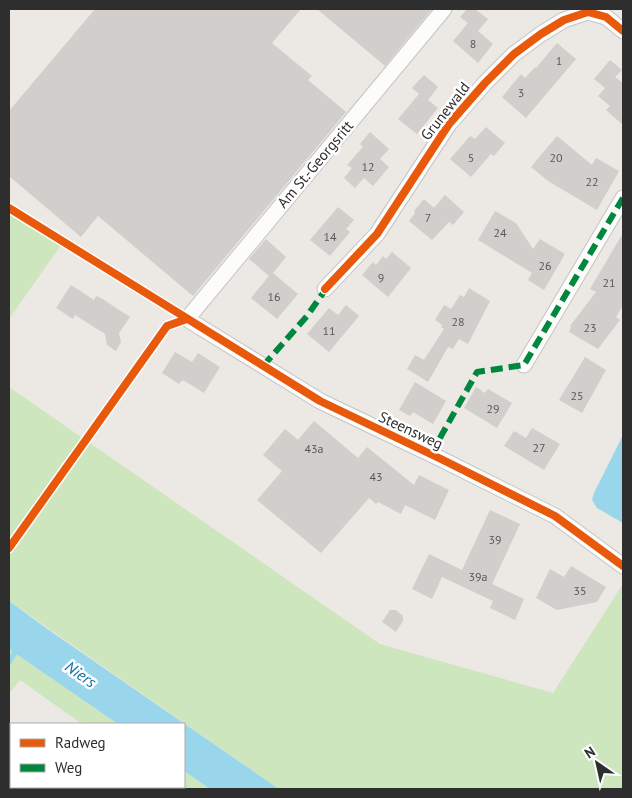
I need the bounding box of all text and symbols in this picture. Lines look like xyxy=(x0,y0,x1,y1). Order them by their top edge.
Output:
house number: 8 xyxy=(470,36,476,51)
house number: 1 xyxy=(556,53,562,68)
street label: Grunewald xyxy=(416,78,474,144)
house number: 3 xyxy=(518,85,524,100)
street label: Am St.-Georgsritt xyxy=(273,116,357,212)
house number: 5 xyxy=(468,150,474,165)
house number: 20 xyxy=(549,150,563,165)
house number: 12 xyxy=(361,159,375,174)
house number: 22 xyxy=(585,174,599,189)
house number: 7 xyxy=(425,210,431,225)
house number: 24 xyxy=(493,225,507,240)
house number: 14 xyxy=(323,229,337,244)
house number: 26 xyxy=(538,258,552,273)
house number: 9 xyxy=(378,270,384,285)
house number: 21 xyxy=(602,275,616,290)
house number: 16 xyxy=(267,289,281,304)
house number: 28 xyxy=(451,314,465,329)
house number: 23 xyxy=(583,320,597,335)
house number: 11 xyxy=(322,323,336,338)
house number: 25 xyxy=(570,388,584,403)
house number: 29 xyxy=(486,401,500,416)
street label: Steensweg xyxy=(376,407,446,453)
house number: 27 xyxy=(532,440,546,455)
house number: 43a xyxy=(304,441,324,456)
house number: 43 xyxy=(369,469,383,484)
house number: 39 xyxy=(488,532,502,547)
house number: 39a xyxy=(468,569,488,584)
house number: 35 xyxy=(573,583,587,598)
water label: Niers xyxy=(62,656,101,692)
legend xyxy=(10,723,185,788)
text: Radweg xyxy=(55,733,106,752)
north arrow xyxy=(572,738,622,788)
text: N xyxy=(581,742,599,762)
text: Weg xyxy=(55,758,82,777)

